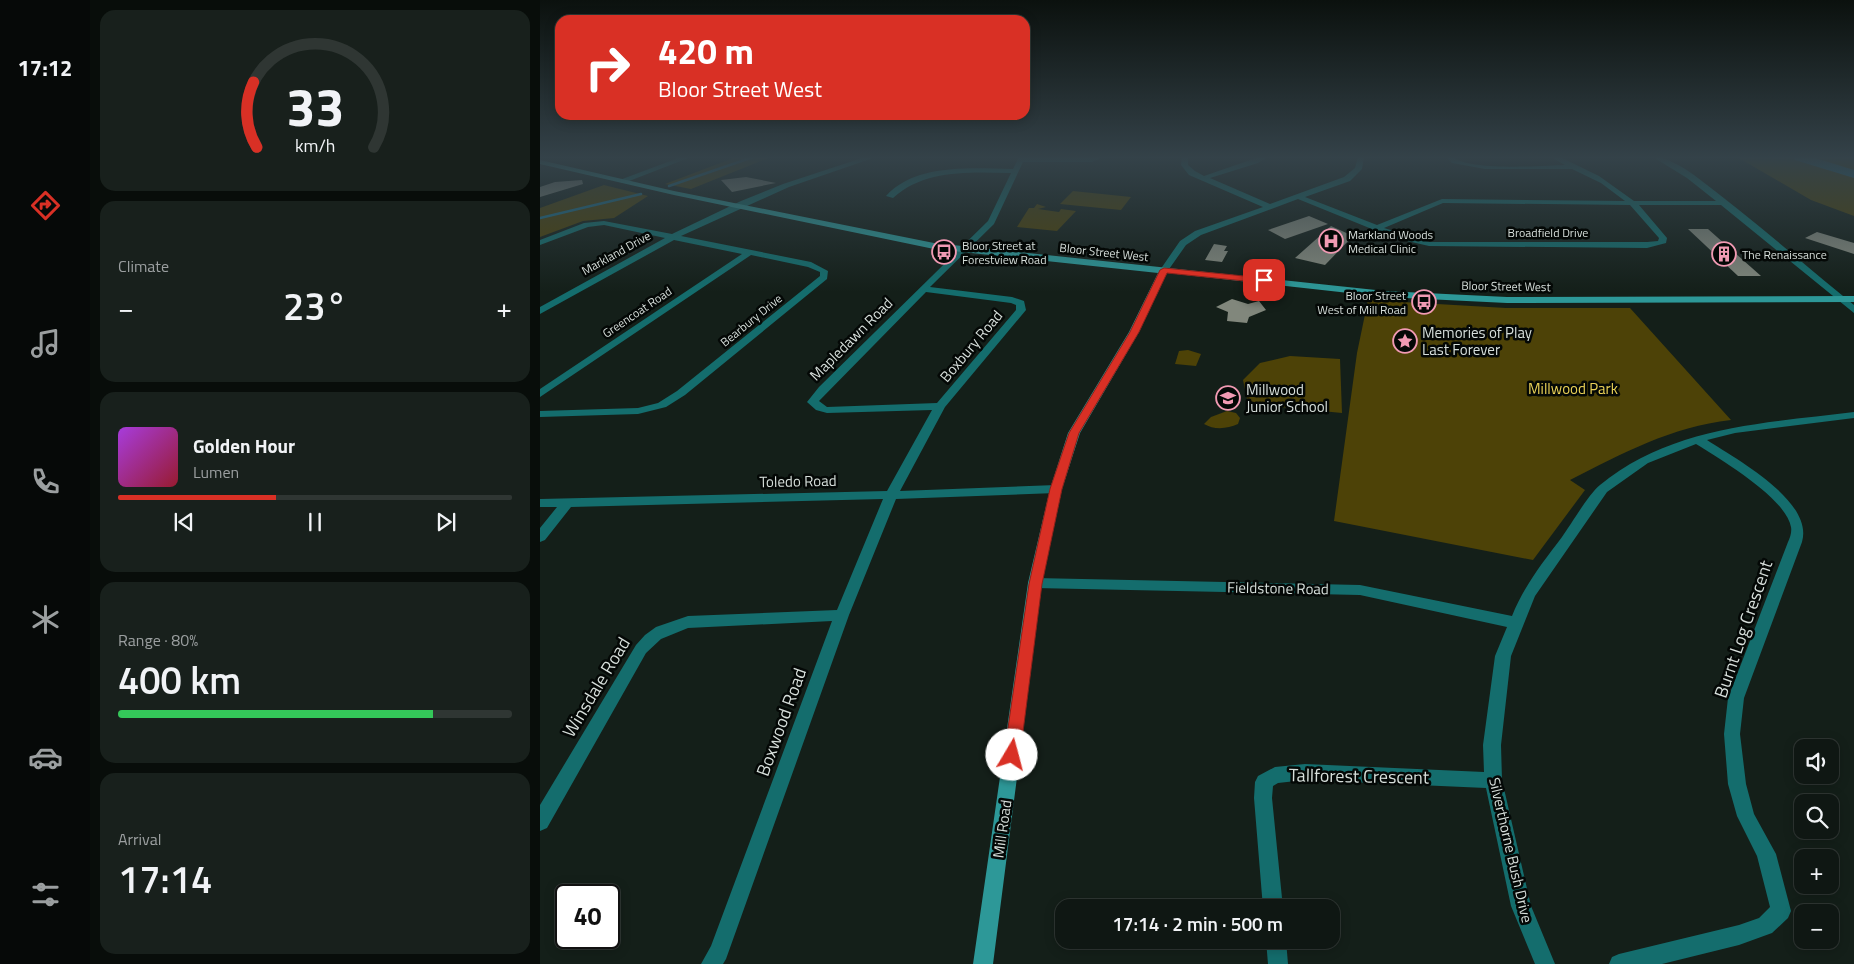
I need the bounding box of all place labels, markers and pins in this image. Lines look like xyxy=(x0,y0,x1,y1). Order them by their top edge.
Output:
place label: Markland Woods Medical Clinic xyxy=(1348,225,1434,258)
hospital icon: Markland Woods Medical Clinic xyxy=(1318,228,1344,254)
place label: Bloor Street at Forestview Road xyxy=(962,236,1046,269)
bus stop icon: Bloor Street at Forestview Road xyxy=(931,239,957,265)
building icon: The Renaissance xyxy=(1711,241,1737,267)
place label: The Renaissance xyxy=(1742,245,1827,264)
pin xyxy=(1243,259,1285,301)
place label: Bloor Street West of Mill Road xyxy=(1317,286,1407,319)
bus stop icon: Bloor Street West of Mill Road xyxy=(1411,289,1437,315)
place label: Memories of Play Last Forever xyxy=(1422,321,1532,361)
place icon: Memories of Play Last Forever xyxy=(1392,328,1418,354)
place label: Millwood Junior School xyxy=(1246,378,1328,418)
school or university icon: Millwood Junior School xyxy=(1215,385,1241,411)

